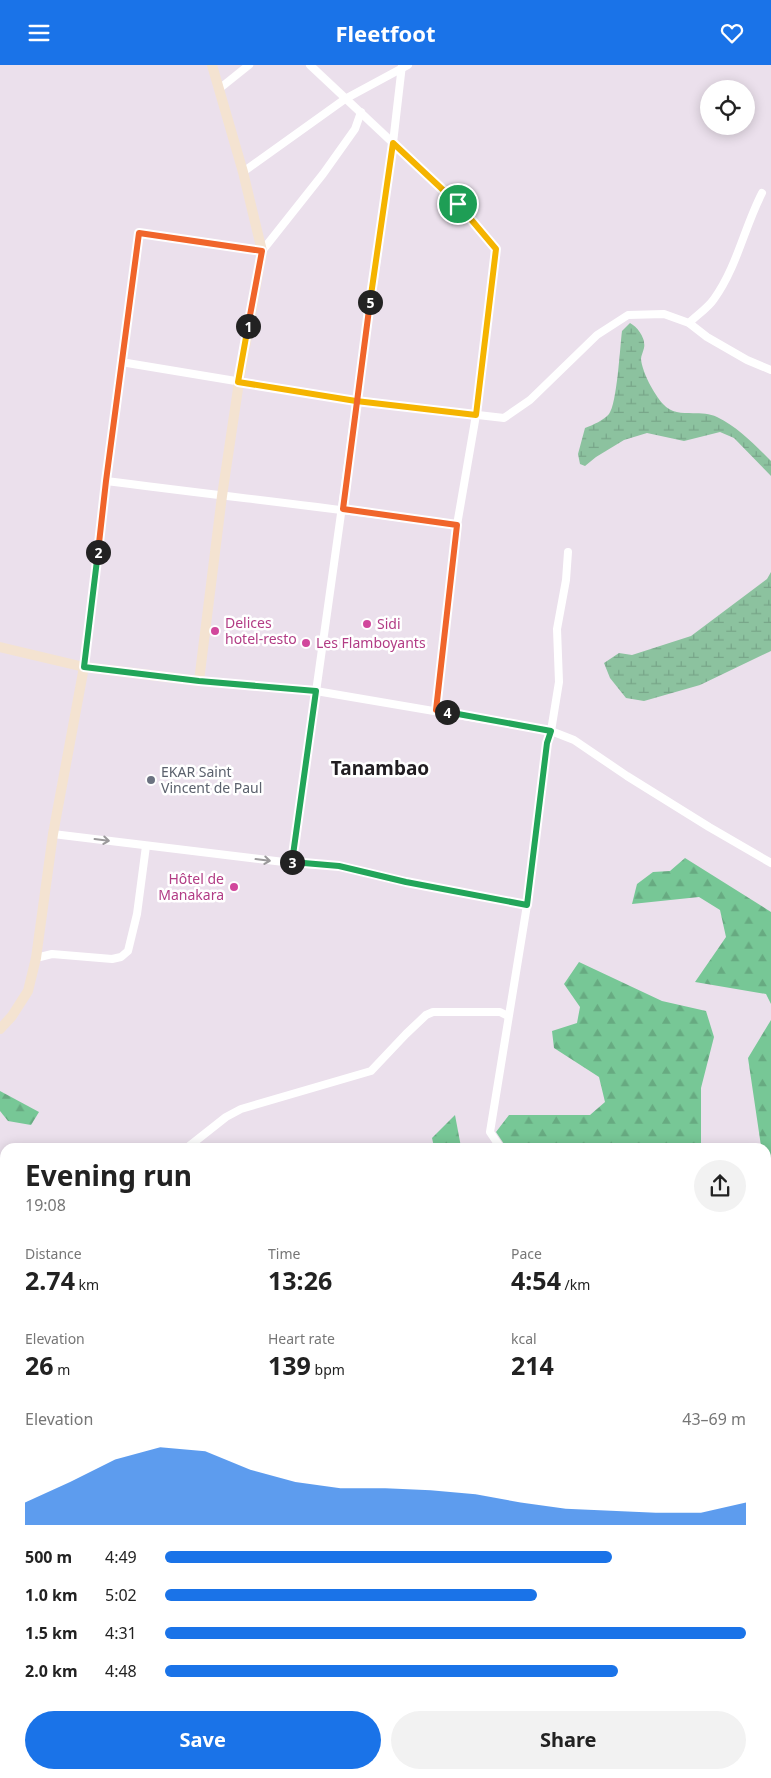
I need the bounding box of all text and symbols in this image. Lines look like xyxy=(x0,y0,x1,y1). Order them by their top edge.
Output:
text: Fleetfoot xyxy=(335,18,436,48)
icon: menu xyxy=(25,19,53,47)
icon: heart xyxy=(718,19,746,47)
map controls xyxy=(700,80,755,135)
button: locate xyxy=(700,80,755,135)
pin xyxy=(437,183,479,225)
icon: arrive xyxy=(444,190,472,218)
pin: 5 xyxy=(358,289,382,315)
text: 5 xyxy=(366,293,375,312)
pin: 1 xyxy=(236,313,260,339)
text: 1 xyxy=(244,317,253,336)
pin: 2 xyxy=(86,539,110,565)
text: 2 xyxy=(94,543,103,562)
place label: Delices hotel-resto xyxy=(225,613,297,648)
place label: Sidi xyxy=(377,614,401,633)
marker: Sidi xyxy=(361,618,373,630)
marker: Delices hotel-resto xyxy=(209,625,221,637)
place label: Les Flamboyants xyxy=(316,633,426,652)
marker: Les Flamboyants xyxy=(300,637,312,649)
pin: 4 xyxy=(434,699,460,725)
text: 4 xyxy=(443,703,452,722)
district label: Tanambao xyxy=(331,755,429,781)
place label: EKAR Saint Vincent de Paul xyxy=(161,762,262,797)
marker: EKAR Saint Vincent de Paul xyxy=(145,774,157,786)
one-way arrow xyxy=(93,835,109,845)
pin: 3 xyxy=(280,849,304,875)
text: 3 xyxy=(288,853,297,872)
one-way arrow xyxy=(255,855,271,865)
place label: Hôtel de Manakara xyxy=(158,869,224,904)
marker: Hôtel de Manakara xyxy=(228,881,240,893)
text: Evening run xyxy=(25,1156,192,1194)
button: share xyxy=(694,1160,746,1212)
text: 19:08 xyxy=(25,1194,66,1216)
text: Distance xyxy=(25,1244,82,1263)
text: Time xyxy=(268,1244,300,1263)
text: Pace xyxy=(511,1244,542,1263)
text: 2.74 xyxy=(25,1263,75,1297)
text: 13:26 xyxy=(268,1263,332,1297)
text: 4:54 xyxy=(511,1263,561,1297)
text: km xyxy=(75,1275,99,1294)
text: /km xyxy=(561,1275,590,1294)
text: Elevation xyxy=(25,1329,85,1348)
text: Heart rate xyxy=(268,1329,335,1348)
text: kcal xyxy=(511,1329,537,1348)
text: 26 xyxy=(25,1348,54,1382)
text: 139 xyxy=(268,1348,311,1382)
text: 214 xyxy=(511,1348,554,1382)
text: m xyxy=(54,1360,70,1379)
text: bpm xyxy=(311,1360,345,1379)
text: Elevation xyxy=(25,1408,93,1430)
text: 43–69 m xyxy=(682,1408,746,1430)
text: 500 m xyxy=(25,1546,72,1568)
text: 4:49 xyxy=(105,1546,137,1568)
text: 1.0 km xyxy=(25,1584,77,1606)
text: 5:02 xyxy=(105,1584,137,1606)
text: 1.5 km xyxy=(25,1622,77,1644)
text: 4:31 xyxy=(105,1622,137,1644)
text: 2.0 km xyxy=(25,1660,77,1682)
text: 4:48 xyxy=(105,1660,137,1682)
button: Save xyxy=(25,1711,381,1769)
button: Share xyxy=(391,1711,746,1769)

